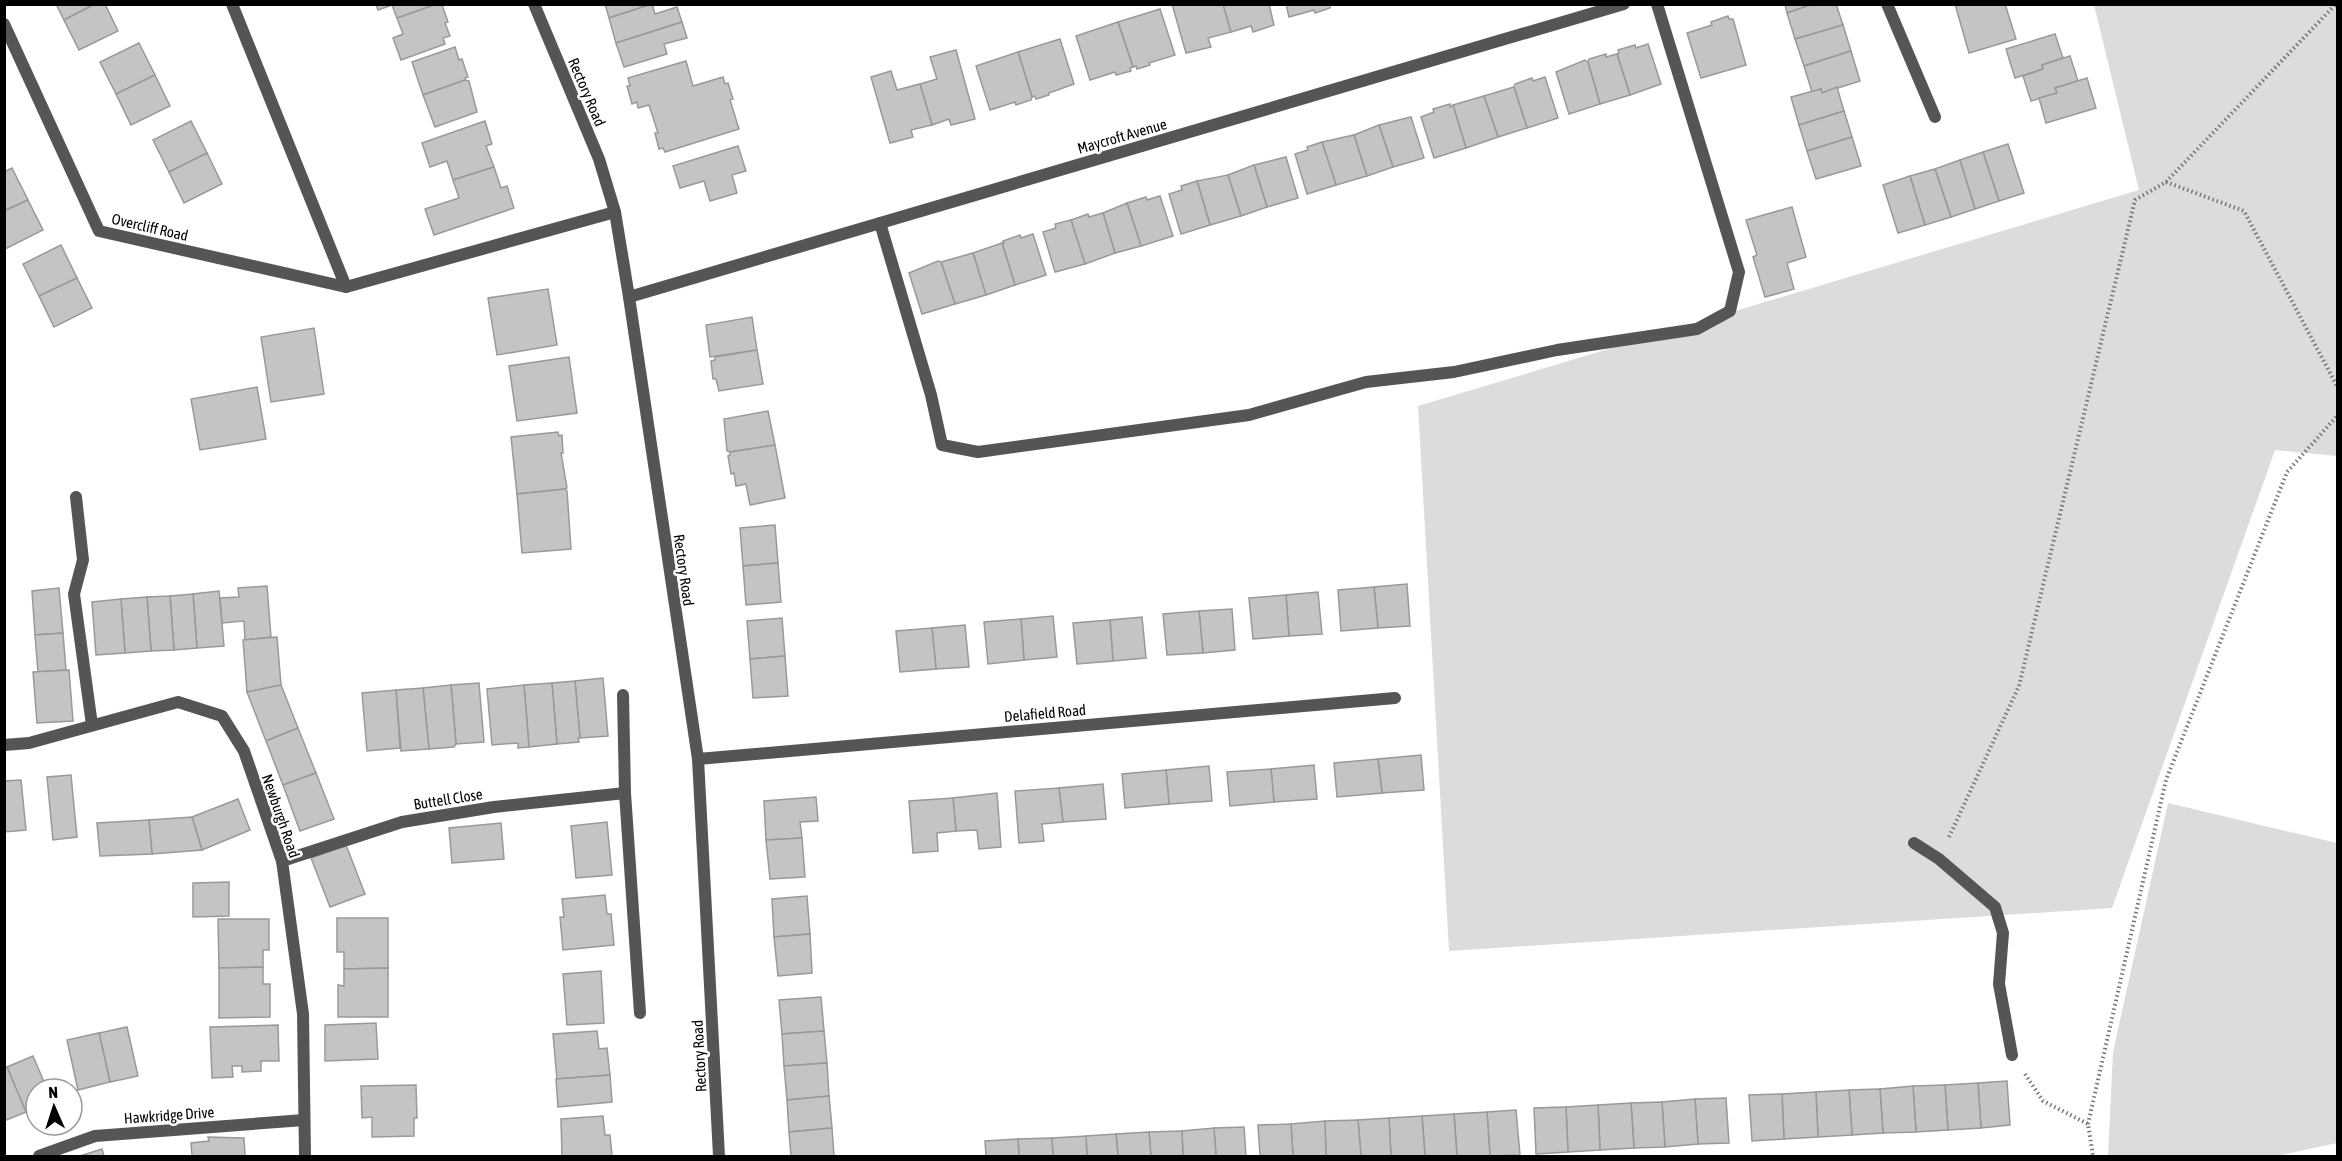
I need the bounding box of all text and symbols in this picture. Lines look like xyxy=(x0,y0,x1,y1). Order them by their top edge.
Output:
street label: Rectory Road xyxy=(565,55,609,129)
street label: Maycroft Avenue xyxy=(1075,115,1169,157)
street label: Overcliff Road xyxy=(110,210,190,244)
street label: Rectory Road xyxy=(671,533,697,607)
street label: Delafield Road xyxy=(1003,701,1087,725)
street label: Newburgh Road xyxy=(259,772,303,860)
street label: Buttell Close xyxy=(412,785,484,813)
street label: Rectory Road xyxy=(689,1019,709,1093)
north arrow xyxy=(24,1077,84,1137)
text: N xyxy=(48,1083,58,1101)
street label: Hawkridge Drive xyxy=(123,1103,215,1127)

